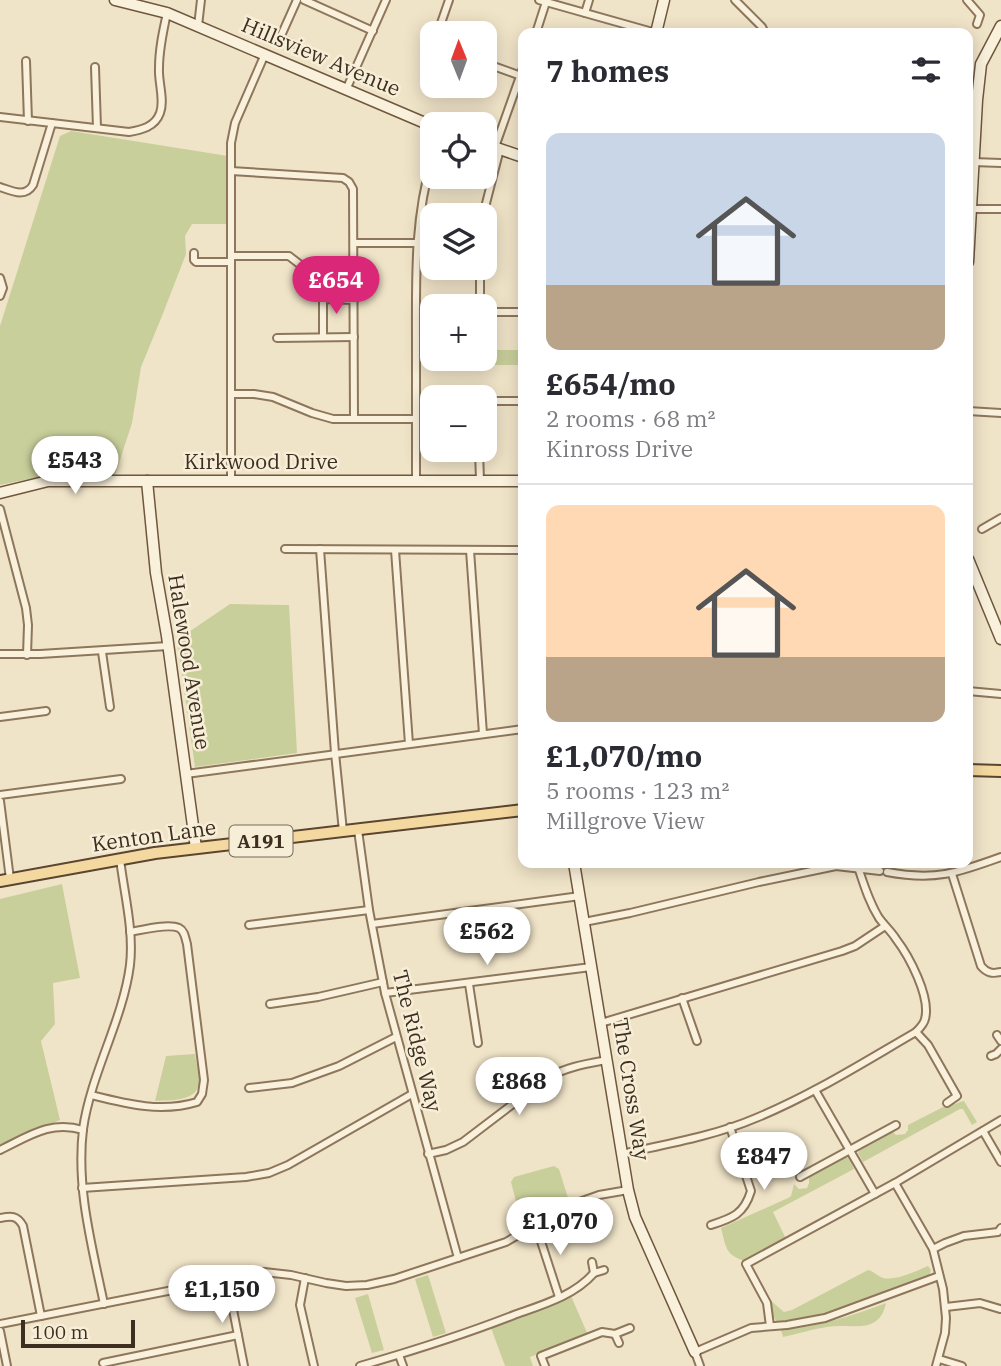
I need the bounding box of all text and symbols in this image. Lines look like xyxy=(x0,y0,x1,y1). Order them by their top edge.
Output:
street label: Hillsview Avenue xyxy=(238,10,405,102)
north arrow xyxy=(420,21,497,98)
map controls xyxy=(420,21,497,462)
text: 7 homes xyxy=(546,51,669,90)
icon: filters xyxy=(907,51,945,89)
button: locate xyxy=(420,112,497,189)
icon: home xyxy=(683,178,809,304)
button: layers xyxy=(420,203,497,280)
pin: £654 xyxy=(295,256,377,316)
text: £654 xyxy=(308,264,364,294)
button: + xyxy=(420,294,497,371)
text: £654/mo xyxy=(546,364,676,403)
button: − xyxy=(420,385,497,462)
text: 2 rooms · 68 m² xyxy=(546,403,716,433)
text: Kinross Drive xyxy=(546,433,693,463)
pin: £543 xyxy=(34,436,116,496)
text: £543 xyxy=(47,444,103,474)
street label: Kirkwood Drive xyxy=(184,447,338,475)
icon: home xyxy=(683,550,809,676)
street label: Halewood Avenue xyxy=(162,572,218,752)
text: £1,070/mo xyxy=(546,736,702,775)
text: 5 rooms · 123 m² xyxy=(546,775,729,805)
text: Millgrove View xyxy=(546,805,705,835)
street label: Kenton Lane xyxy=(90,812,218,858)
road number: A191 xyxy=(230,826,292,856)
pin: £562 xyxy=(446,908,528,967)
text: £562 xyxy=(459,915,515,945)
street label: The Ridge Way xyxy=(387,967,449,1115)
street label: The Cross Way xyxy=(607,1015,657,1163)
pin: £868 xyxy=(478,1058,560,1117)
text: £868 xyxy=(491,1065,547,1095)
pin: £847 xyxy=(723,1132,805,1192)
text: £847 xyxy=(736,1140,792,1170)
pin: £1,070 xyxy=(503,1198,617,1257)
text: £1,070 xyxy=(522,1205,598,1235)
pin: £1,150 xyxy=(165,1266,279,1325)
text: £1,150 xyxy=(184,1273,260,1303)
scale bar xyxy=(21,1317,135,1349)
text: 100 m xyxy=(32,1320,89,1344)

